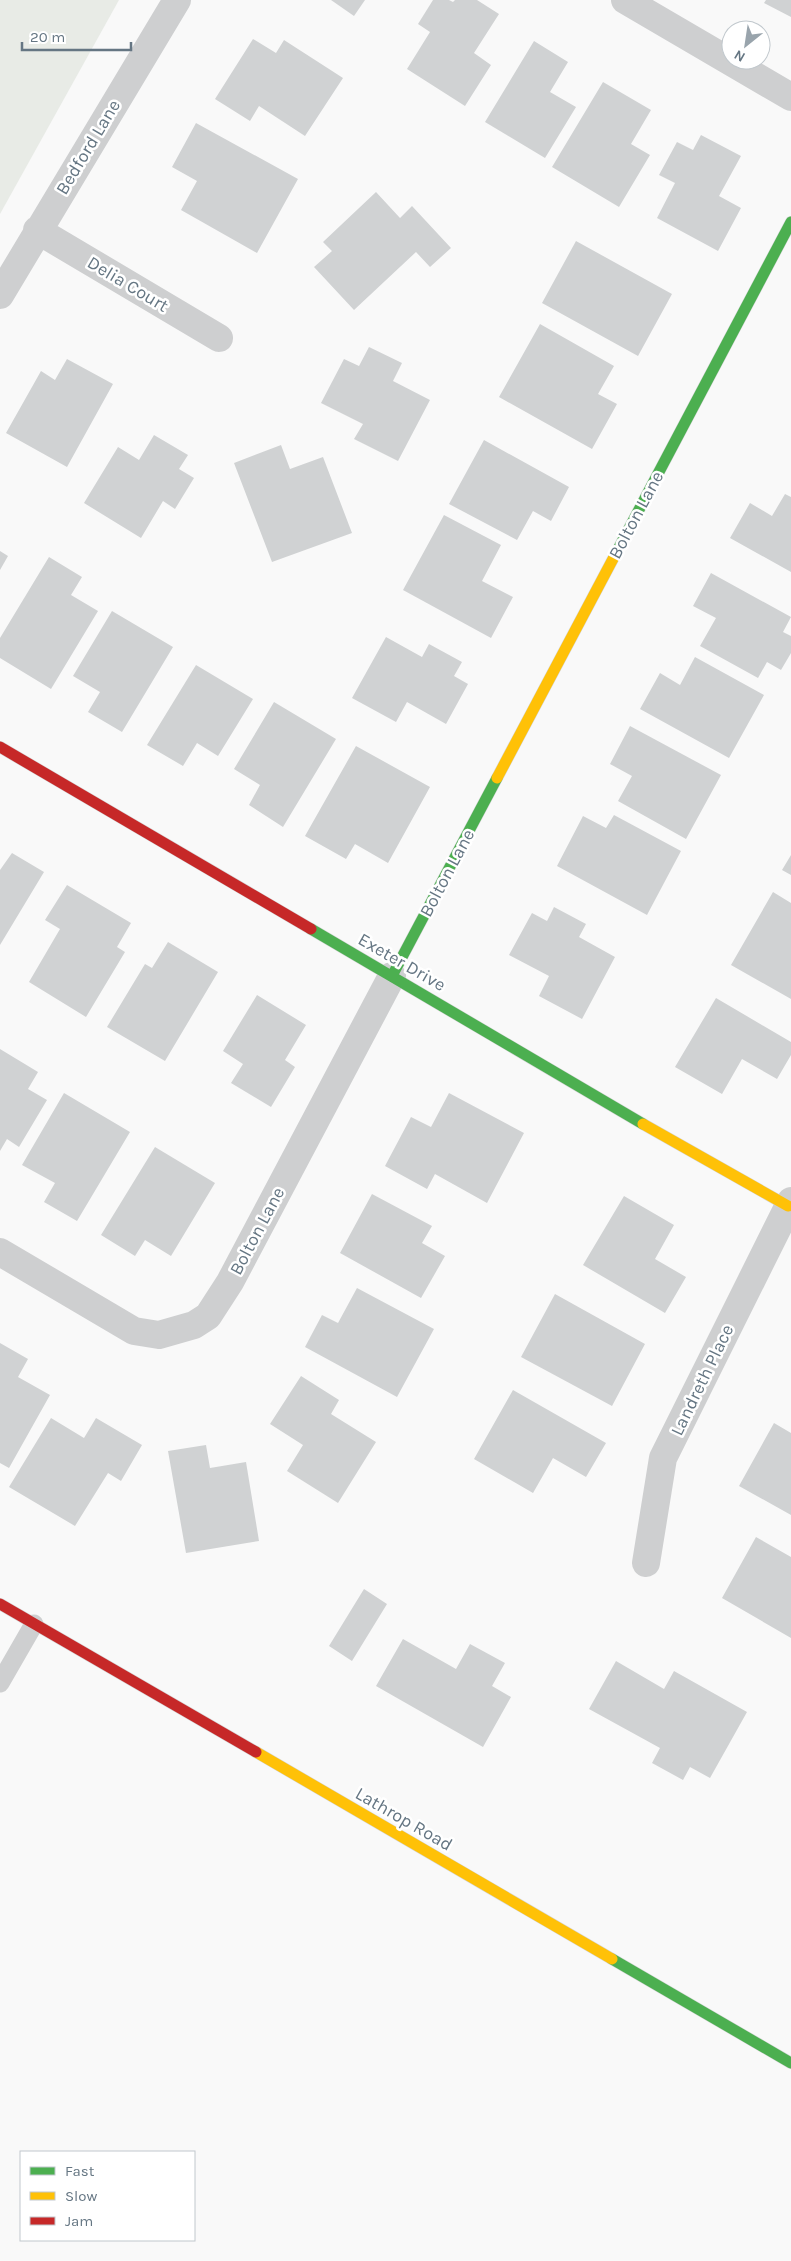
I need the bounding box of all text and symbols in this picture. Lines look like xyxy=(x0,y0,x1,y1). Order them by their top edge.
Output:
scale bar xyxy=(22,20,131,52)
north arrow xyxy=(721,20,771,70)
text: 20 m xyxy=(30,28,65,46)
text: N xyxy=(731,46,748,66)
street label: Bedford Lane xyxy=(51,95,125,199)
street label: Delia Court xyxy=(83,251,173,317)
street label: Bolton Lane xyxy=(604,467,668,563)
street label: Bolton Lane xyxy=(415,825,479,921)
street label: Exeter Drive xyxy=(354,928,450,996)
street label: Bolton Lane xyxy=(225,1183,289,1279)
street label: Landreth Place xyxy=(666,1321,738,1439)
street label: Lathrop Road xyxy=(351,1782,457,1856)
legend xyxy=(20,2151,195,2241)
text: Fast xyxy=(65,2162,95,2180)
text: Slow xyxy=(65,2187,97,2205)
text: Jam xyxy=(65,2212,93,2230)

